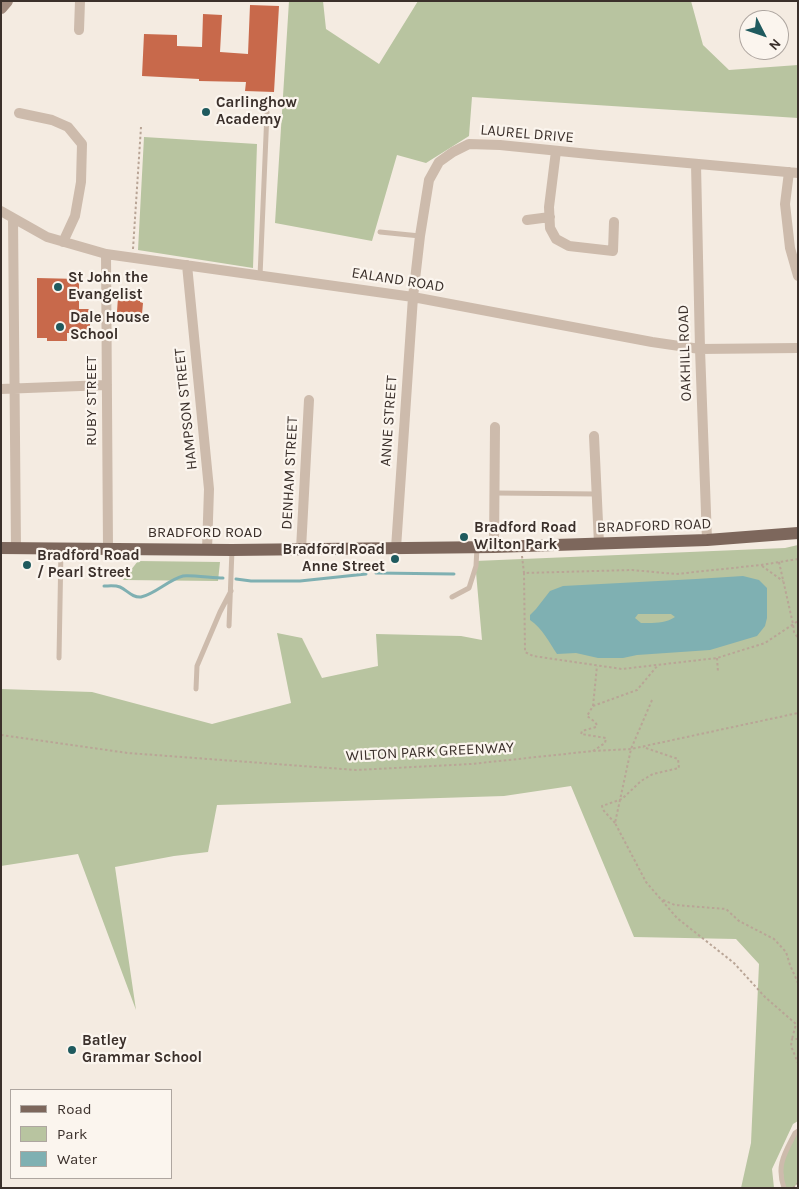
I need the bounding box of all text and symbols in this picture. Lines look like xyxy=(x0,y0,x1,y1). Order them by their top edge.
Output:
north arrow xyxy=(739,10,789,60)
text: N xyxy=(765,35,785,54)
place label: Carlinghow Academy xyxy=(216,94,297,129)
marker: Carlinghow Academy xyxy=(200,106,212,118)
street label: LAUREL DRIVE xyxy=(480,121,574,147)
street label: EALAND ROAD xyxy=(350,264,446,296)
place label: St John the Evangelist xyxy=(68,269,148,304)
marker: St John the Evangelist xyxy=(52,281,64,293)
street label: OAKHILL ROAD xyxy=(674,304,696,402)
place label: Dale House School xyxy=(70,309,150,344)
marker: Dale House School xyxy=(54,321,66,333)
street label: HAMPSON STREET xyxy=(171,347,201,471)
street label: RUBY STREET xyxy=(83,356,101,446)
street label: ANNE STREET xyxy=(377,375,401,467)
street label: DENHAM STREET xyxy=(278,416,302,530)
street label: BRADFORD ROAD xyxy=(596,515,712,537)
place label: Bradford Road Wilton Park xyxy=(474,519,577,554)
street label: BRADFORD ROAD xyxy=(148,524,262,542)
marker: Bradford Road Wilton Park xyxy=(458,531,470,543)
place label: Bradford Road Anne Street xyxy=(282,541,385,576)
place label: Bradford Road / Pearl Street xyxy=(37,547,140,582)
marker: Bradford Road Anne Street xyxy=(389,553,401,565)
marker: Bradford Road / Pearl Street xyxy=(21,559,33,571)
street label: WILTON PARK GREENWAY xyxy=(345,739,515,765)
place label: Batley Grammar School xyxy=(82,1032,202,1067)
marker: Batley Grammar School xyxy=(66,1044,78,1056)
legend xyxy=(10,1089,172,1179)
text: Road xyxy=(57,1100,92,1118)
text: Park xyxy=(57,1125,87,1143)
text: Water xyxy=(57,1150,97,1168)

